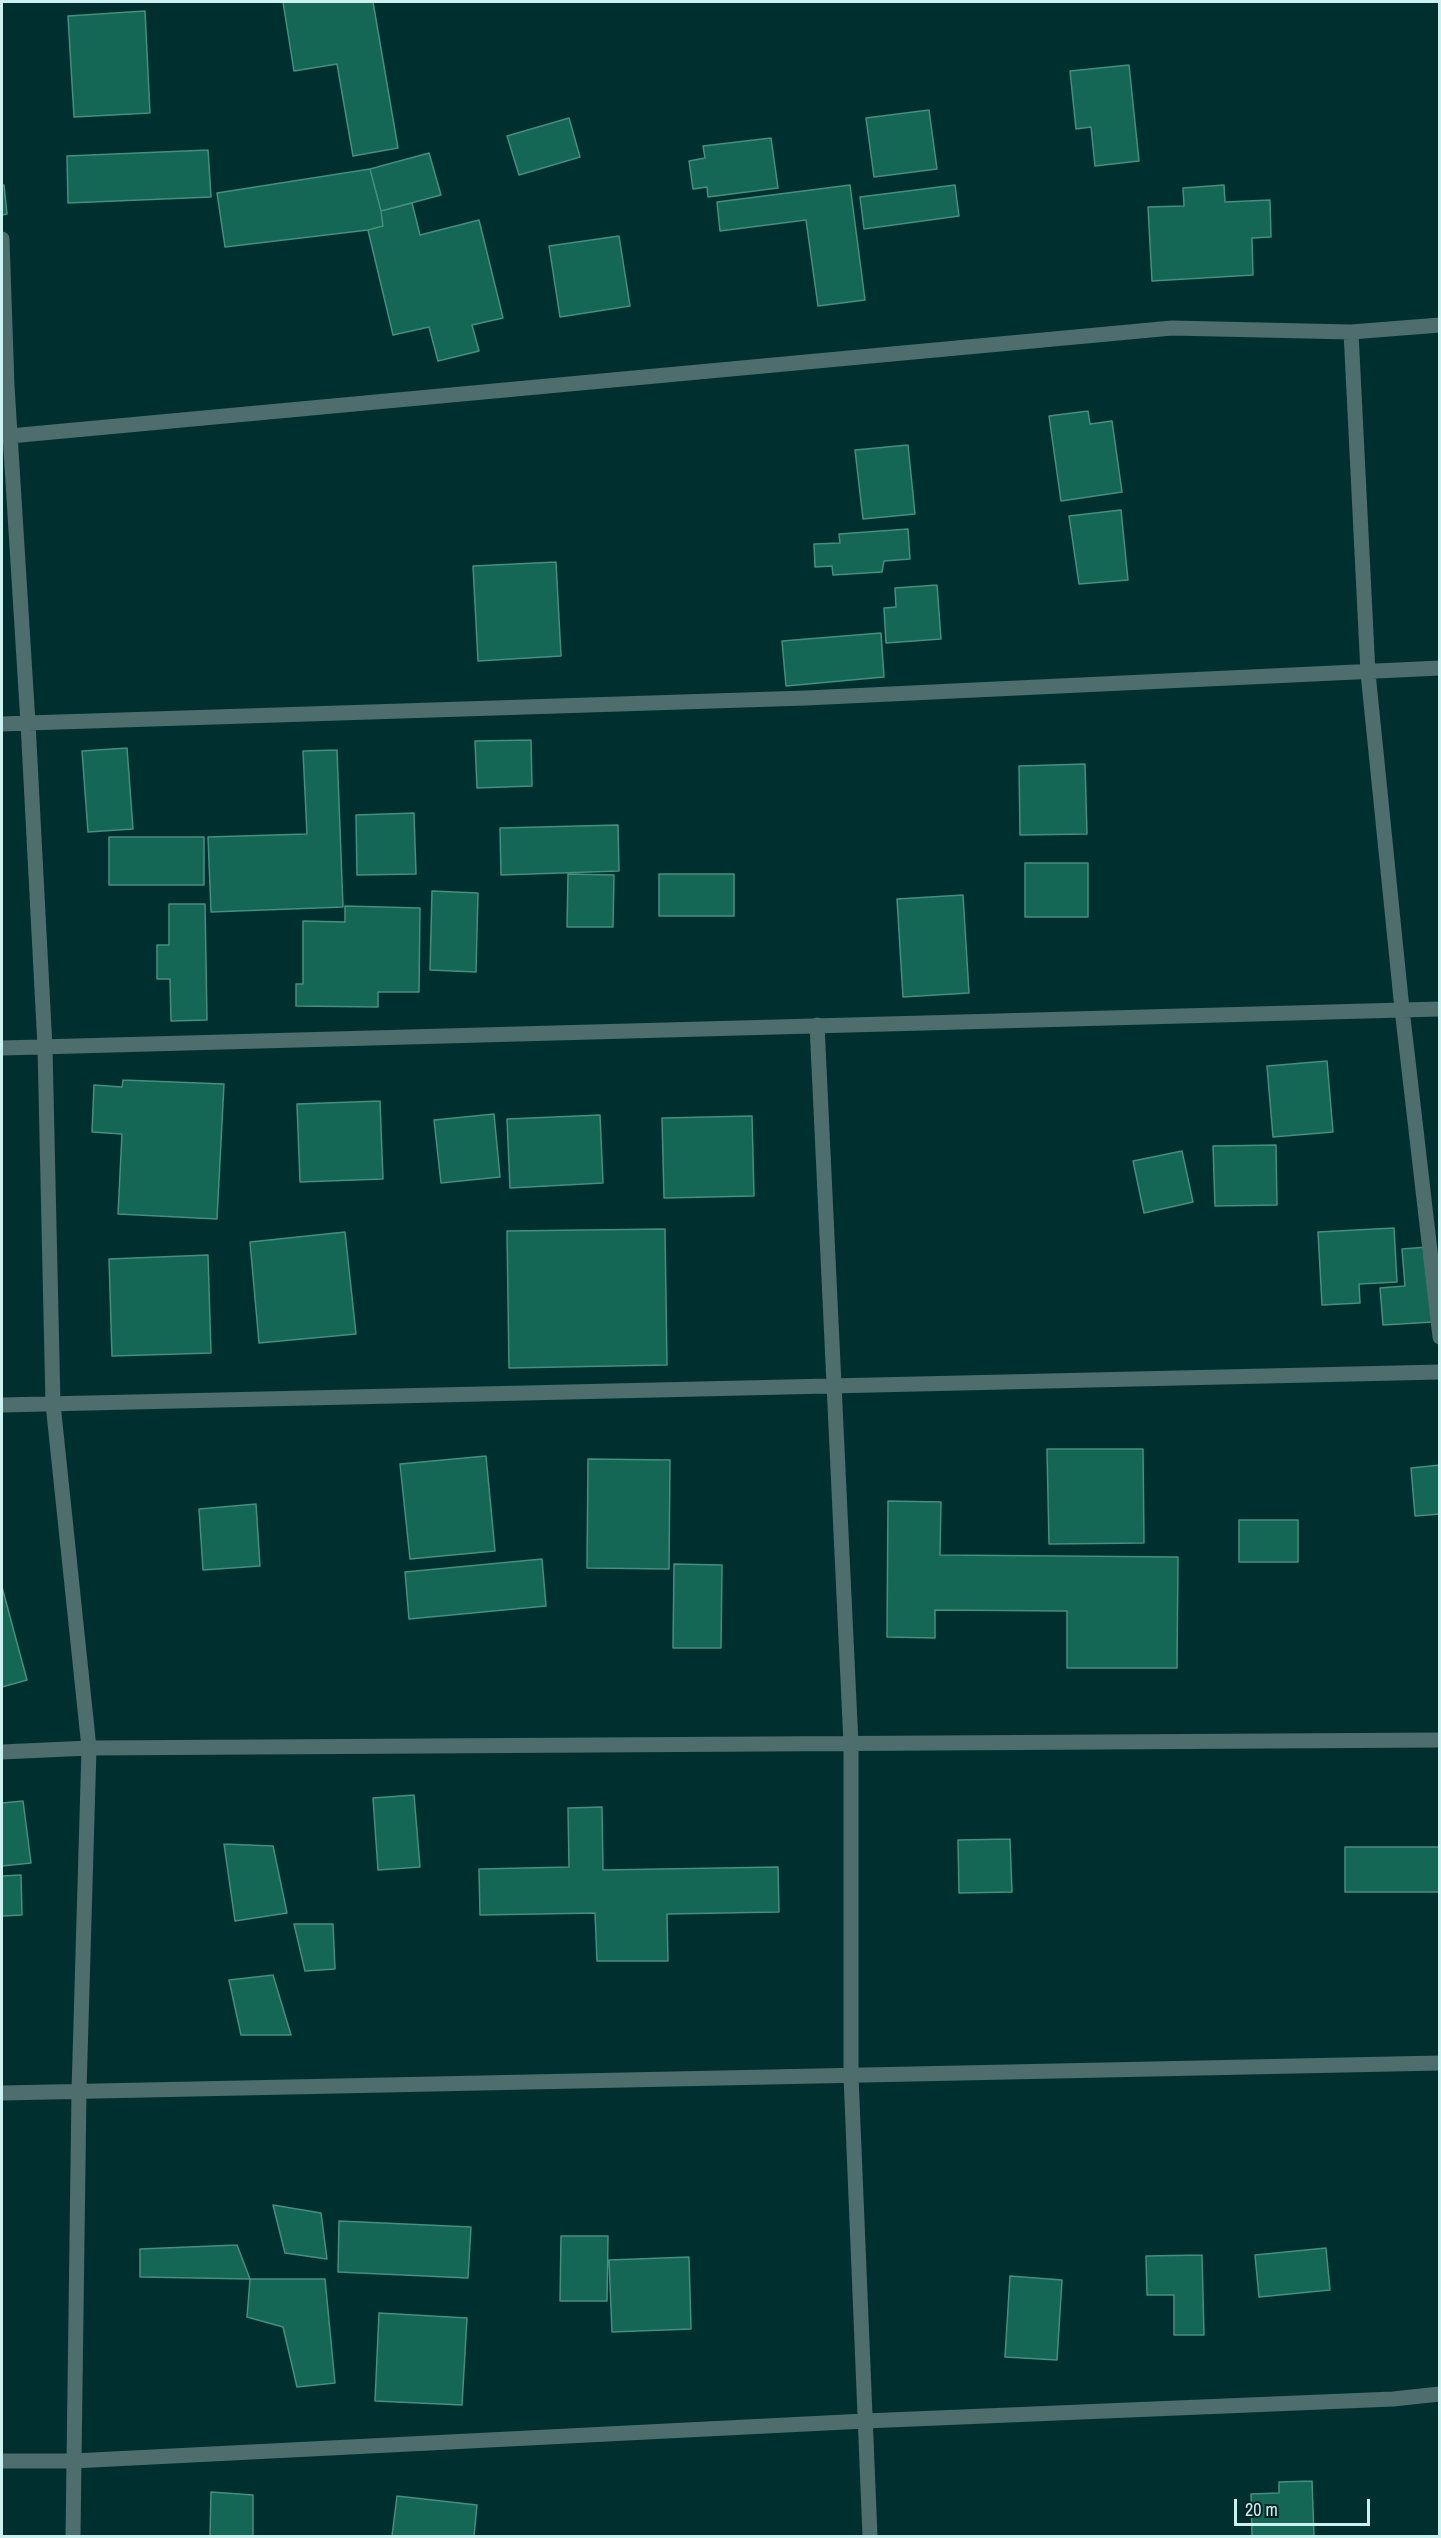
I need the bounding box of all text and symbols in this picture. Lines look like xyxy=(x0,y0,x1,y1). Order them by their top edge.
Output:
scale bar xyxy=(1237,2487,1374,2525)
text: 20 m xyxy=(1245,2497,1278,2522)

